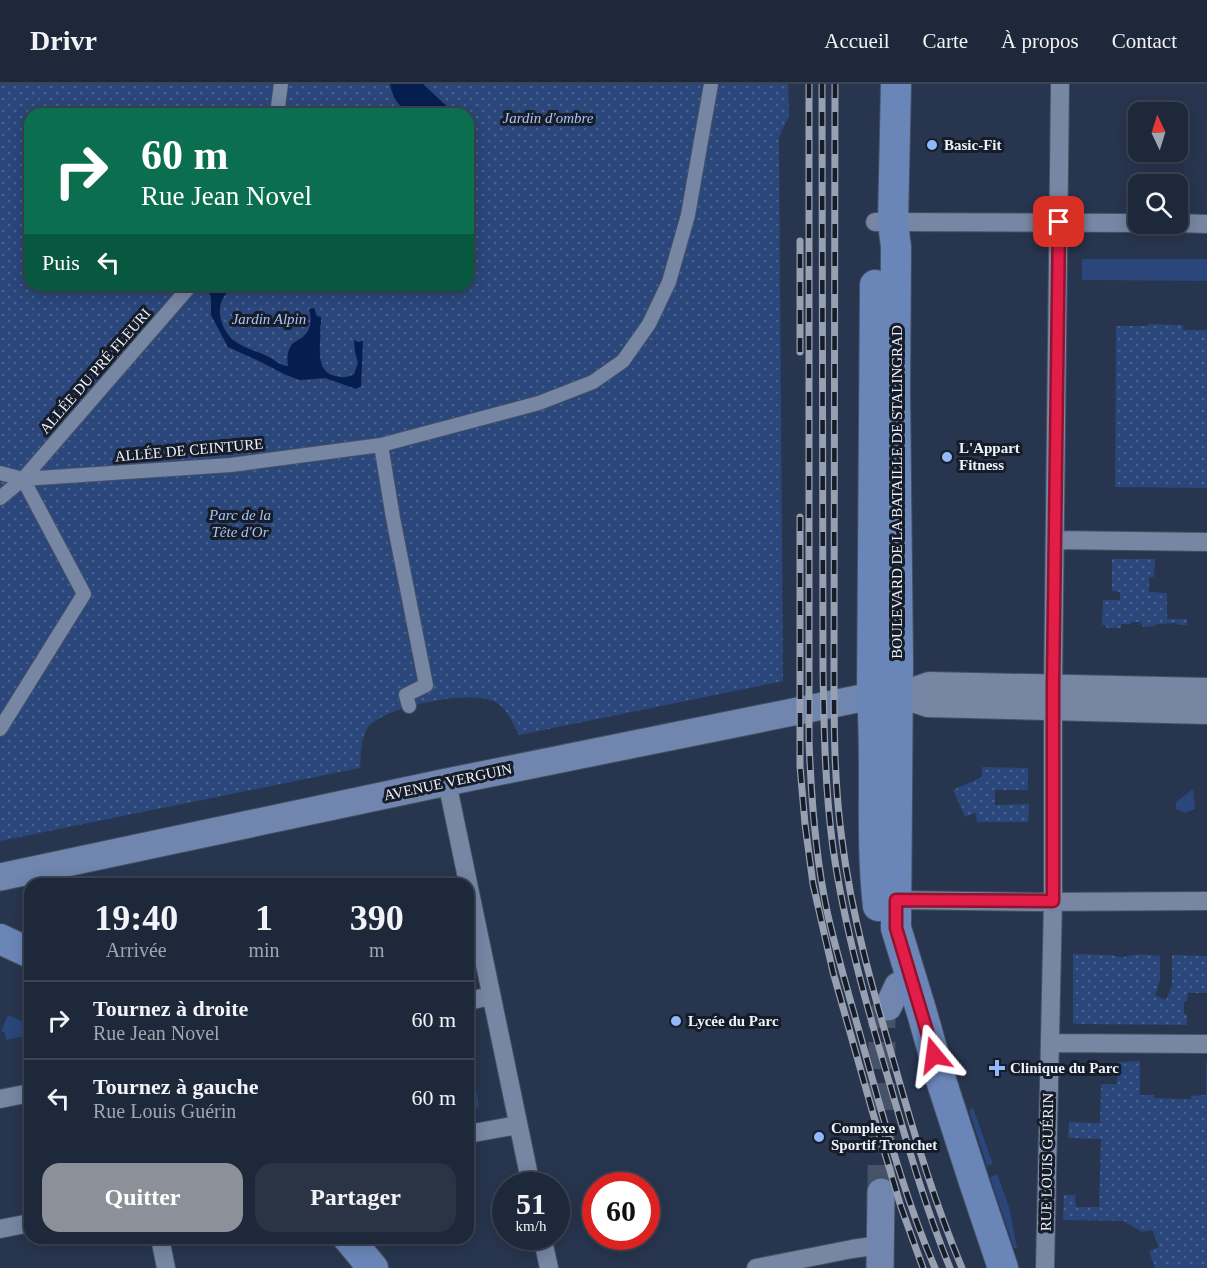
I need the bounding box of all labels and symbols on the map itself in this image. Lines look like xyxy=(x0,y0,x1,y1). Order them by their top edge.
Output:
north arrow xyxy=(1128,102,1188,162)
park label: Jardin d'ombre xyxy=(503,110,594,126)
place label: Basic-Fit xyxy=(944,137,1002,153)
marker: Basic-Fit xyxy=(925,138,939,152)
pin xyxy=(1033,196,1084,247)
street label: ALLÉE DU PRÉ FLEURI xyxy=(36,305,154,437)
park label: Jardin Alpin xyxy=(232,311,306,327)
street label: BOULEVARD DE LA BATAILLE DE STALINGRAD xyxy=(889,325,905,659)
street label: ALLÉE DE CEINTURE xyxy=(114,436,264,464)
place label: L'Appart Fitness xyxy=(959,440,1020,473)
marker: L'Appart Fitness xyxy=(940,450,954,464)
park label: Parc de la Tête d'Or xyxy=(208,507,271,540)
street label: AVENUE VERGUIN xyxy=(382,761,514,803)
place label: Lycée du Parc xyxy=(688,1013,779,1029)
marker: Lycée du Parc xyxy=(669,1014,683,1028)
position arrow xyxy=(902,1023,966,1087)
marker: Clinique du Parc xyxy=(988,1059,1006,1077)
place label: Clinique du Parc xyxy=(1010,1060,1119,1076)
street label: RUE LOUIS GUÉRIN xyxy=(1038,1093,1056,1231)
place label: Complexe Sportif Tronchet xyxy=(831,1120,937,1153)
marker: Complexe Sportif Tronchet xyxy=(812,1130,826,1144)
speed limit sign: 60 xyxy=(582,1172,660,1250)

